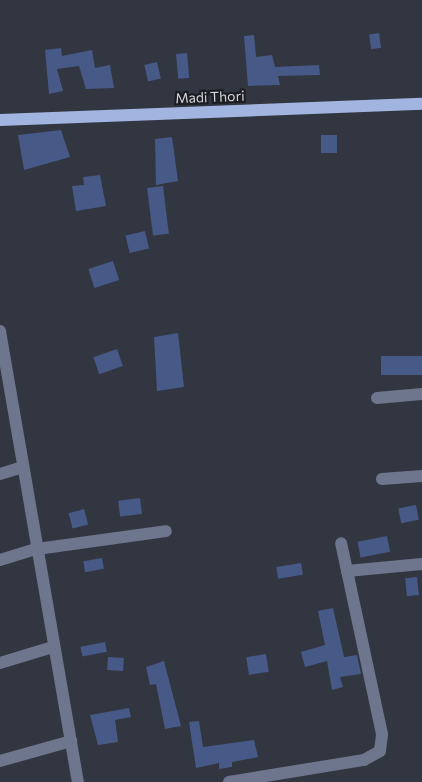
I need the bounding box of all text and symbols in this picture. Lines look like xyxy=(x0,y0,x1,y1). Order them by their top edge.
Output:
street label: Madi Thori xyxy=(175,87,245,107)

